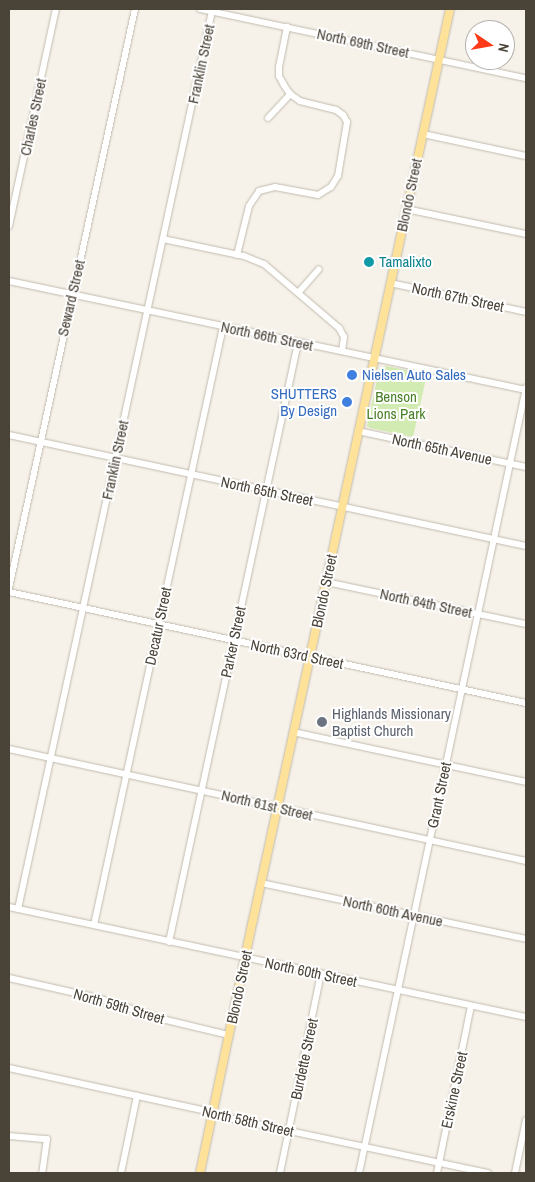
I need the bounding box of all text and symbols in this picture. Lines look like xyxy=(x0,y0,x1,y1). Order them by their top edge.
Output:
north arrow xyxy=(465,20,515,70)
street label: Franklin Street xyxy=(184,23,218,105)
street label: North 69th Street xyxy=(315,24,411,62)
text: N xyxy=(494,42,513,54)
street label: Charles Street xyxy=(16,77,50,157)
street label: Blondo Street xyxy=(392,157,426,233)
place label: Tamalixto xyxy=(379,253,432,271)
marker: Tamalixto xyxy=(363,256,375,268)
street label: Seward Street xyxy=(53,258,89,338)
street label: North 67th Street xyxy=(410,278,506,316)
street label: North 66th Street xyxy=(219,317,315,355)
place label: Nielsen Auto Sales xyxy=(362,366,467,384)
marker: Nielsen Auto Sales xyxy=(346,369,358,381)
place label: SHUTTERS By Design xyxy=(271,384,337,419)
park label: Benson Lions Park xyxy=(367,387,425,422)
marker: SHUTTERS By Design xyxy=(341,396,353,408)
street label: Franklin Street xyxy=(98,419,132,501)
street label: North 65th Avenue xyxy=(390,430,494,468)
street label: North 65th Street xyxy=(219,472,315,510)
street label: Blondo Street xyxy=(307,553,341,629)
street label: North 64th Street xyxy=(378,584,474,622)
street label: Decatur Street xyxy=(141,585,175,667)
street label: Parker Street xyxy=(217,605,249,679)
street label: North 63rd Street xyxy=(249,635,345,673)
place label: Highlands Missionary Baptist Church xyxy=(332,704,451,739)
marker: Highlands Missionary Baptist Church xyxy=(316,716,328,728)
street label: Grant Street xyxy=(423,760,455,830)
street label: North 61st Street xyxy=(220,786,314,824)
street label: North 60th Avenue xyxy=(341,892,445,930)
street label: Blondo Street xyxy=(222,949,256,1025)
street label: North 60th Street xyxy=(263,953,359,991)
street label: North 59th Street xyxy=(71,984,167,1028)
street label: Burdette Street xyxy=(287,1017,321,1101)
street label: Erskine Street xyxy=(437,1050,471,1130)
street label: North 58th Street xyxy=(200,1102,296,1140)

